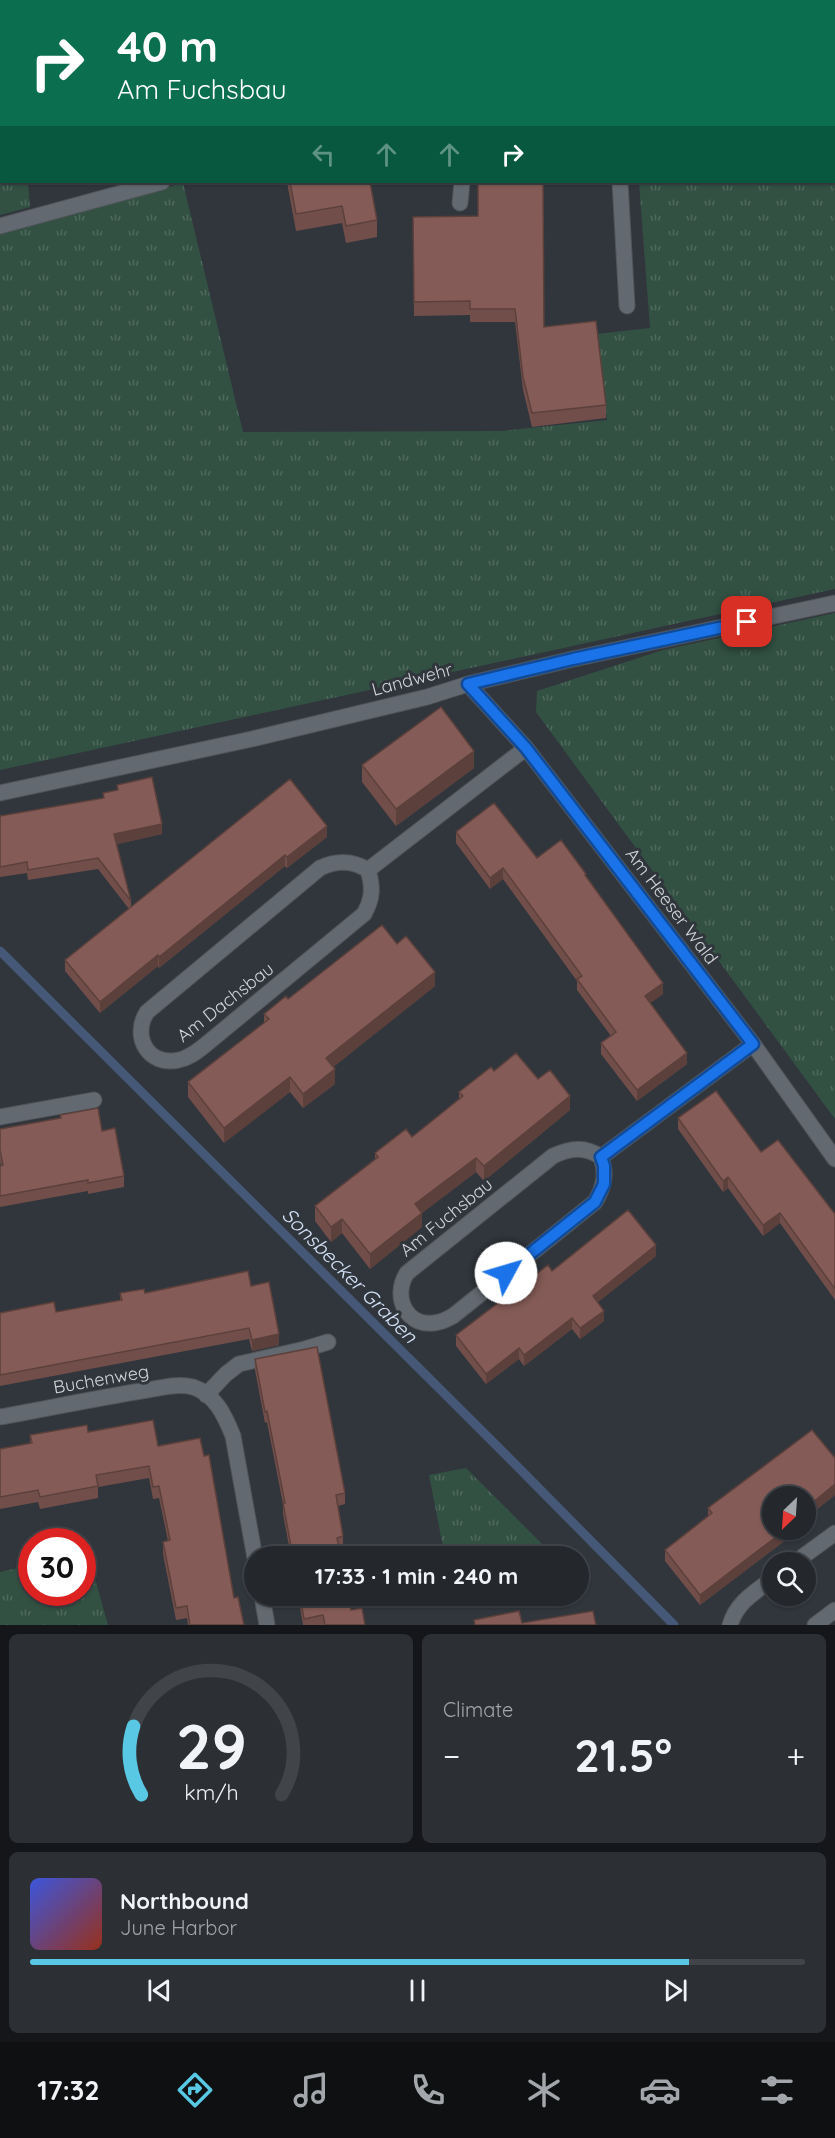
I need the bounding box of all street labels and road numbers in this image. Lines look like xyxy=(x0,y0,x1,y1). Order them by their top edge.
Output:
street label: Landwehr xyxy=(369,657,455,701)
street label: Am Heeser Wald xyxy=(621,843,723,969)
street label: Am Dachsbau xyxy=(172,957,278,1047)
street label: Am Fuchsbau xyxy=(395,1173,497,1261)
street label: Buchenweg xyxy=(51,1359,151,1399)

